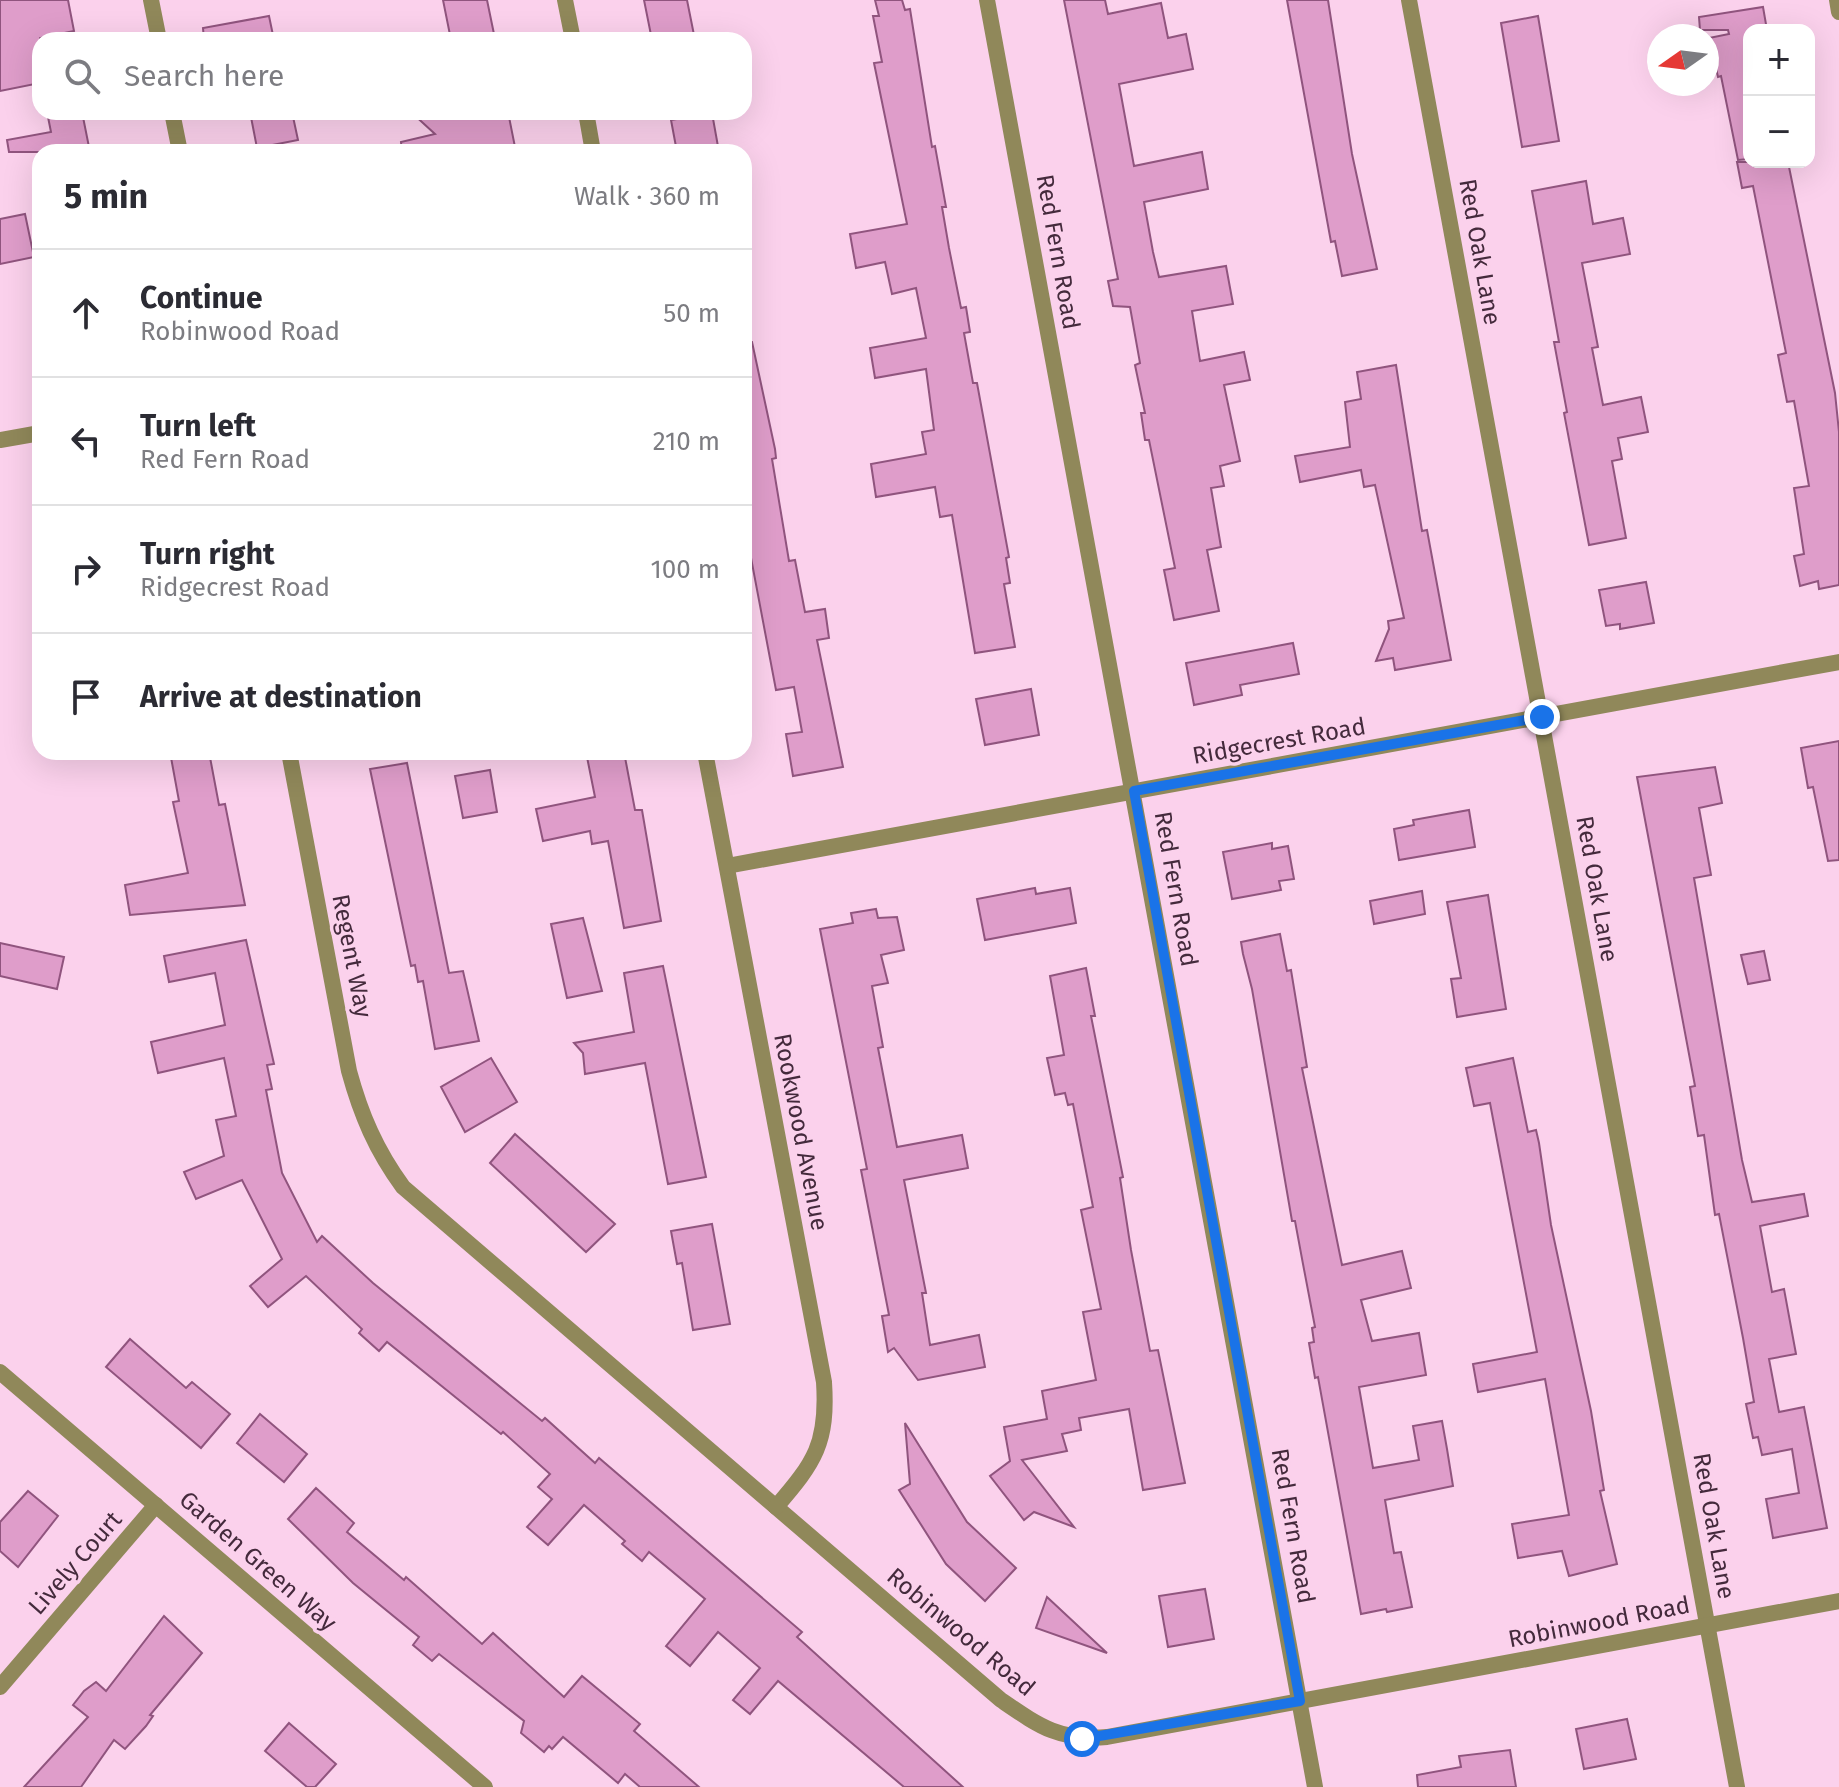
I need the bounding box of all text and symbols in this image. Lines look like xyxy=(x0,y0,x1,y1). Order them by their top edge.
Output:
north arrow xyxy=(1647,24,1719,96)
map controls xyxy=(1743,24,1815,168)
button: + xyxy=(1743,24,1815,96)
search box xyxy=(32,32,752,120)
icon: search xyxy=(60,54,104,98)
text: Search here xyxy=(124,58,284,94)
button: − xyxy=(1743,96,1815,168)
street label: Red Fern Road xyxy=(1031,172,1085,332)
text: 5 min xyxy=(64,176,148,217)
street label: Red Oak Lane xyxy=(1453,177,1507,327)
text: Walk · 360 m xyxy=(574,181,720,212)
text: Continue xyxy=(140,280,263,316)
icon: ahead xyxy=(64,291,108,335)
text: 50 m xyxy=(663,298,720,329)
text: Robinwood Road xyxy=(140,316,340,347)
text: Turn left xyxy=(140,408,256,444)
icon: left xyxy=(64,419,108,463)
text: 210 m xyxy=(653,426,720,457)
text: Red Fern Road xyxy=(140,444,310,475)
text: Turn right xyxy=(140,536,275,572)
icon: right xyxy=(64,547,108,591)
text: 100 m xyxy=(651,554,720,585)
text: Ridgecrest Road xyxy=(140,572,330,603)
icon: arrive xyxy=(64,675,108,719)
text: Arrive at destination xyxy=(140,679,422,715)
route end xyxy=(1524,699,1560,735)
street label: Ridgecrest Road xyxy=(1190,712,1368,770)
street label: Red Fern Road xyxy=(1149,809,1203,969)
street label: Red Oak Lane xyxy=(1570,814,1624,964)
street label: Regent Way xyxy=(326,892,378,1020)
street label: Rookwood Avenue xyxy=(768,1031,834,1233)
street label: Red Fern Road xyxy=(1266,1446,1320,1606)
street label: Red Oak Lane xyxy=(1687,1451,1741,1601)
street label: Garden Green Way xyxy=(174,1485,342,1637)
street label: Lively Court xyxy=(23,1506,128,1620)
street label: Robinwood Road xyxy=(881,1562,1041,1702)
street label: Robinwood Road xyxy=(1506,1591,1692,1653)
route start xyxy=(1064,1721,1100,1757)

